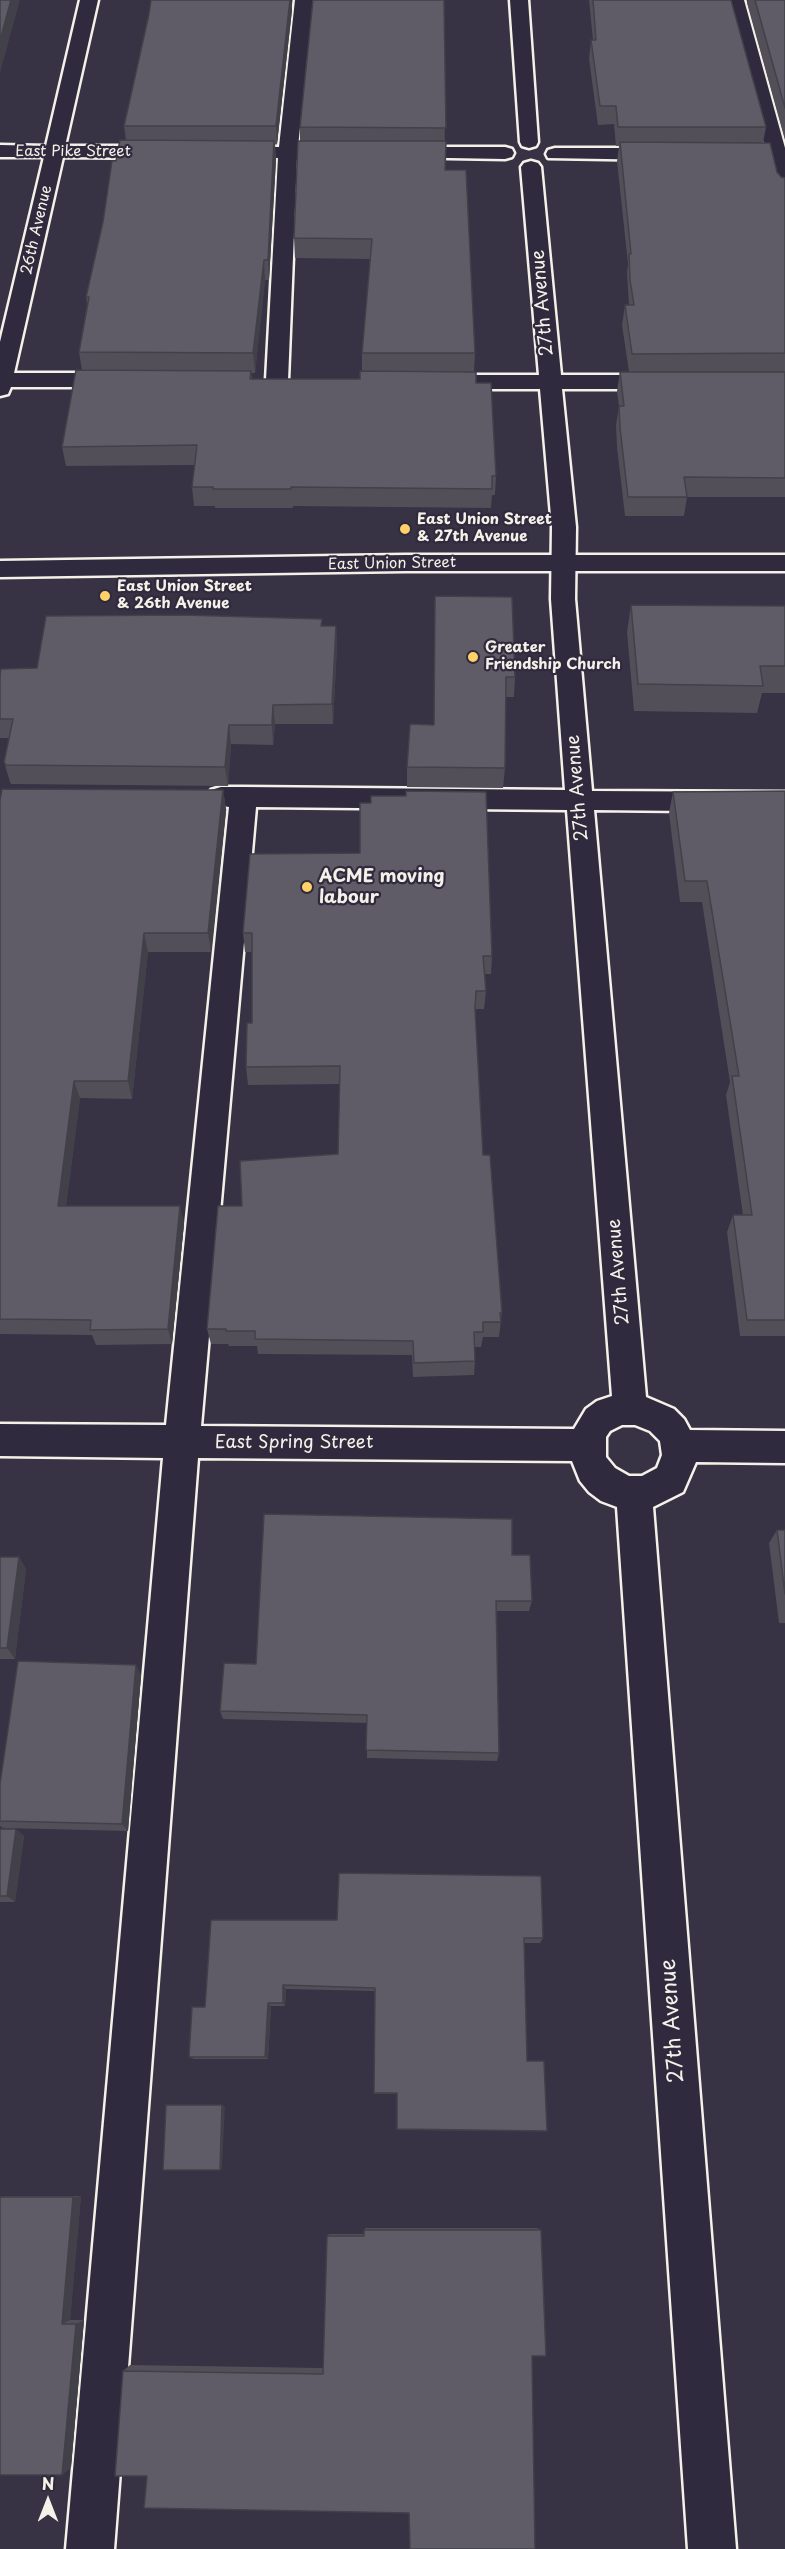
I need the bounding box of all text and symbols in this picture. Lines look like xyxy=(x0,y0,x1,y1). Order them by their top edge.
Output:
street label: East Pike Street xyxy=(15,143,131,161)
street label: 26th Avenue xyxy=(18,184,56,276)
street label: 27th Avenue xyxy=(528,249,558,357)
place label: East Union Street & 27th Avenue xyxy=(417,511,552,546)
marker: East Union Street & 27th Avenue xyxy=(398,522,412,536)
street label: East Union Street xyxy=(328,554,456,574)
place label: East Union Street & 26th Avenue xyxy=(117,578,252,613)
marker: East Union Street & 26th Avenue xyxy=(98,589,112,603)
place label: Greater Friendship Church xyxy=(485,639,621,674)
marker: Greater Friendship Church xyxy=(466,650,480,664)
street label: 27th Avenue xyxy=(563,734,593,842)
place label: ACME moving labour xyxy=(319,866,445,908)
marker: ACME moving labour xyxy=(300,880,314,894)
street label: 27th Avenue xyxy=(604,1218,634,1326)
street label: East Spring Street xyxy=(215,1432,373,1454)
street label: 27th Avenue xyxy=(656,1958,690,2084)
north arrow xyxy=(18,2471,78,2531)
text: N xyxy=(42,2471,54,2495)

